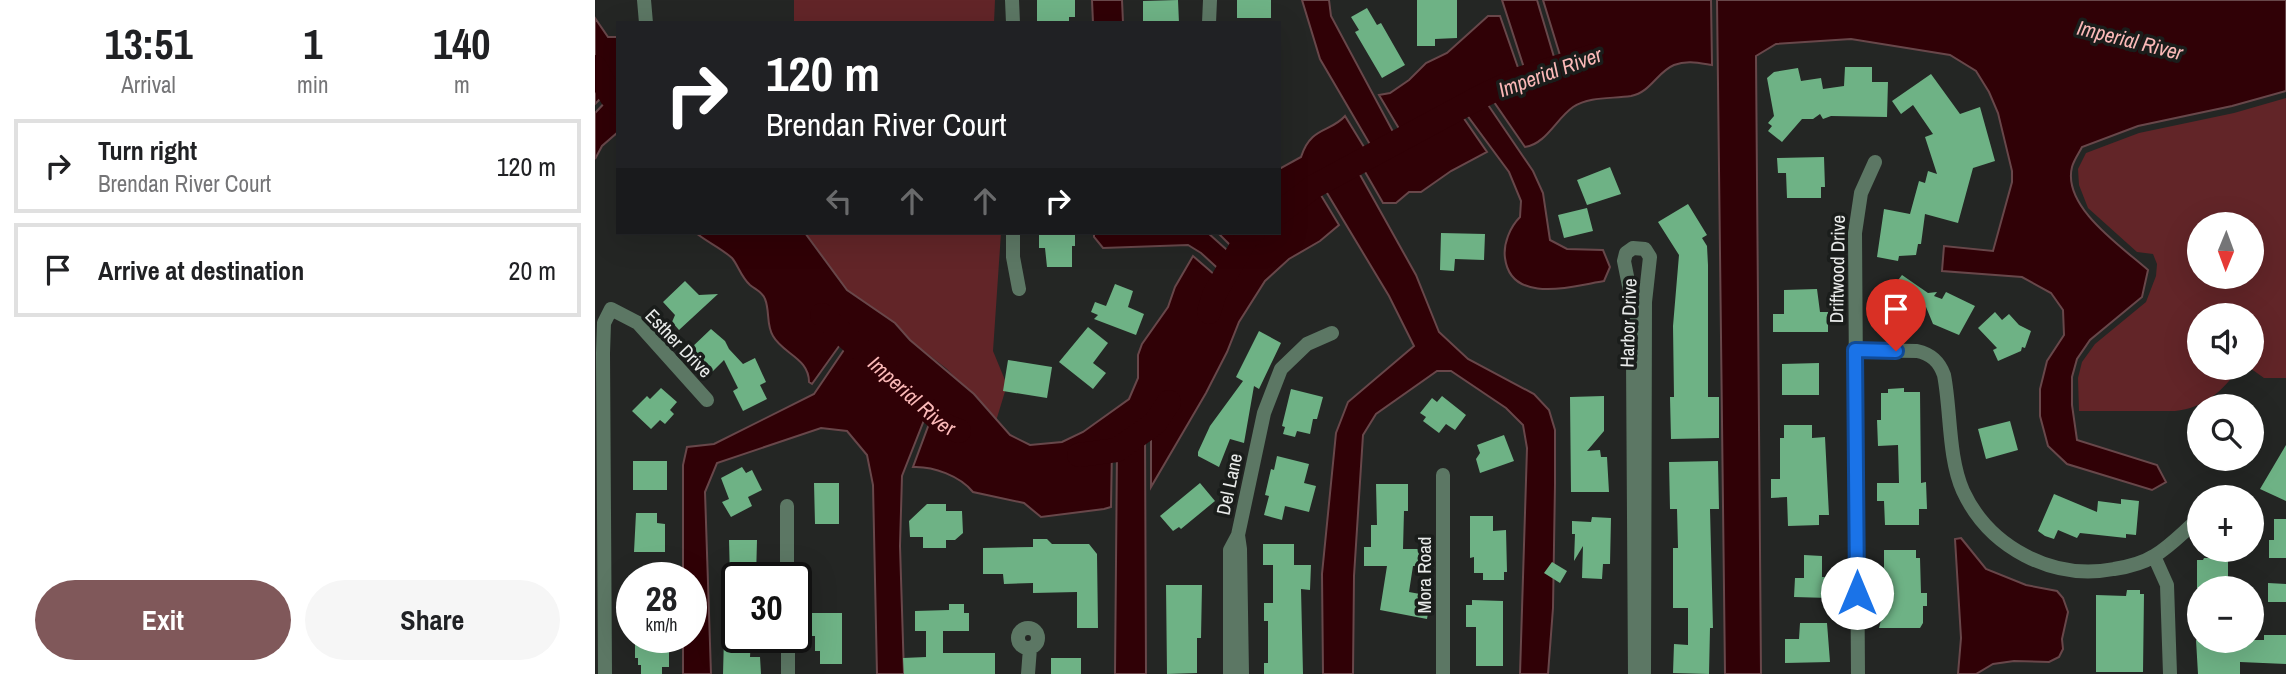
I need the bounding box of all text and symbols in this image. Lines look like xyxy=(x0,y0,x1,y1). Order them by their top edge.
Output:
water label: Imperial River xyxy=(2074,13,2187,67)
text: 13:51 xyxy=(105,16,193,72)
text: 1 xyxy=(303,16,322,72)
text: 140 xyxy=(433,16,491,72)
water label: Imperial River xyxy=(1494,39,1607,104)
text: 120 m xyxy=(766,40,880,106)
icon: right xyxy=(651,49,742,140)
text: Arrival xyxy=(121,69,176,100)
text: min xyxy=(297,69,329,100)
text: m xyxy=(454,69,470,100)
text: Brendan River Court xyxy=(766,103,1007,146)
text: Turn right xyxy=(98,133,197,168)
icon: right xyxy=(39,147,77,185)
text: 120 m xyxy=(497,149,556,184)
text: Brendan River Court xyxy=(98,168,271,199)
icon: left xyxy=(820,182,858,220)
icon: ahead xyxy=(893,182,931,220)
icon: ahead xyxy=(966,182,1004,220)
icon: right xyxy=(1039,182,1077,220)
north arrow xyxy=(2187,212,2265,289)
map controls xyxy=(2187,212,2264,653)
street label: Driftwood Drive xyxy=(1823,215,1851,323)
icon: arrive xyxy=(39,251,77,289)
text: Arrive at destination xyxy=(98,253,304,288)
text: 20 m xyxy=(509,253,556,288)
street label: Harbor Drive xyxy=(1613,278,1643,368)
pin xyxy=(1866,279,1926,351)
icon: arrive xyxy=(1877,290,1915,328)
street label: Esther Drive xyxy=(640,303,718,383)
button: sound xyxy=(2187,303,2264,380)
water label: Imperial River xyxy=(862,349,960,443)
button: search xyxy=(2187,394,2264,471)
street label: Del Lane xyxy=(1210,451,1248,517)
button: + xyxy=(2187,485,2264,562)
street label: Mora Road xyxy=(1411,536,1437,614)
position arrow xyxy=(1820,556,1894,630)
speed limit sign: 30 xyxy=(721,562,812,653)
text: 28 xyxy=(646,575,677,622)
button: − xyxy=(2187,576,2264,653)
button: Exit xyxy=(35,580,291,660)
button: Share xyxy=(305,580,560,660)
text: km/h xyxy=(646,612,678,637)

